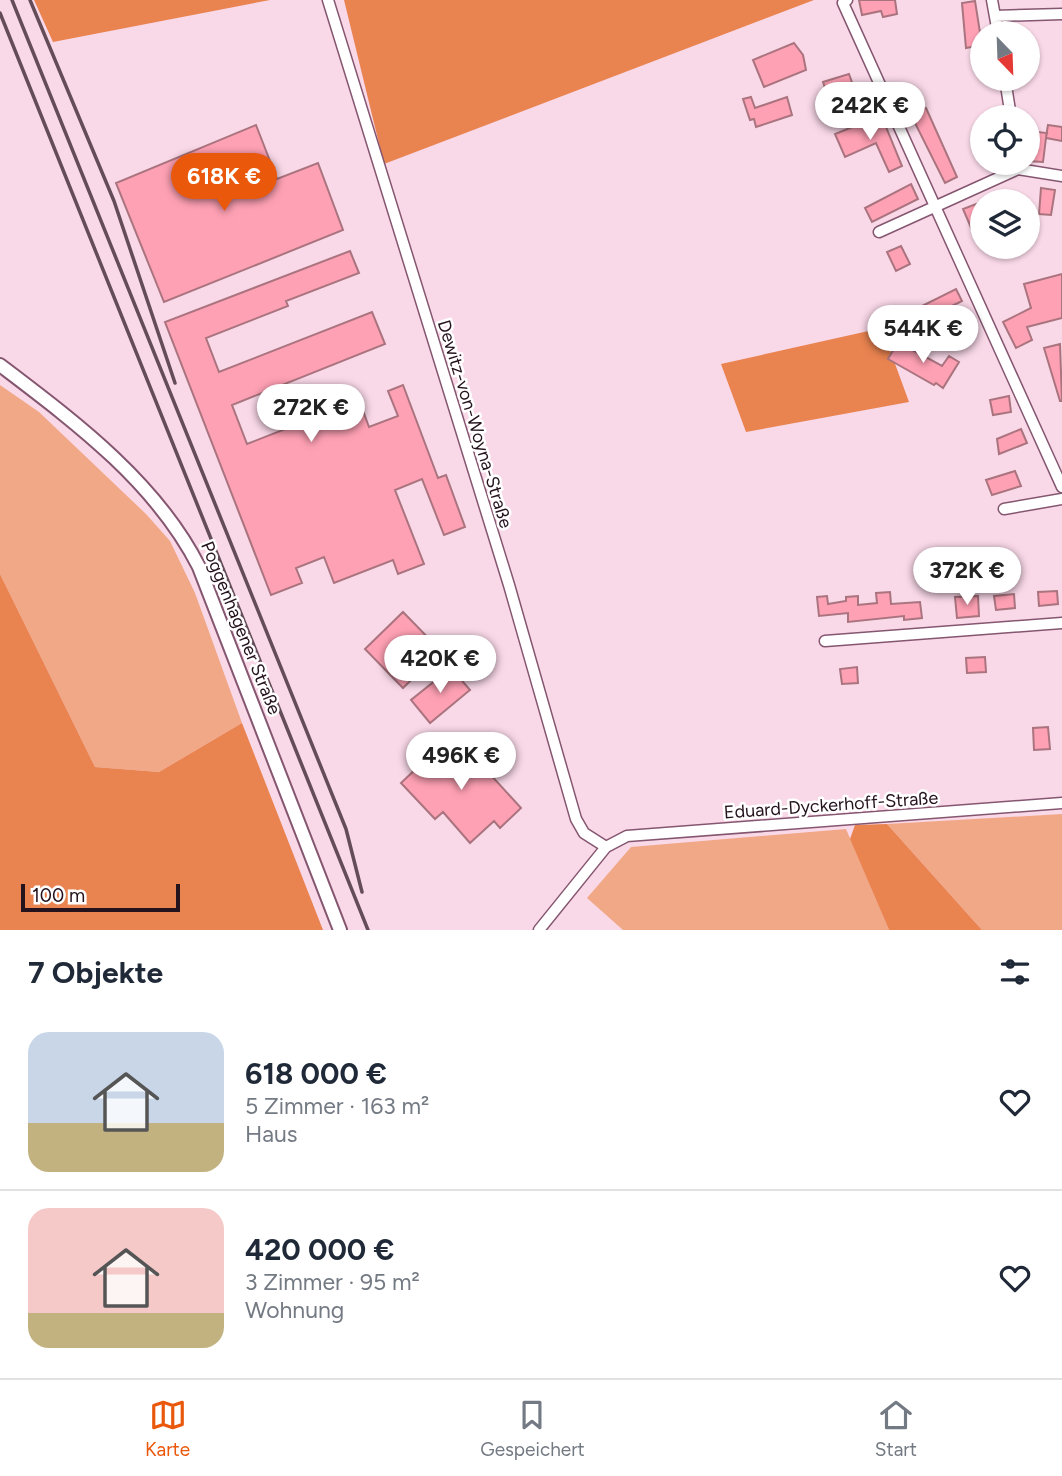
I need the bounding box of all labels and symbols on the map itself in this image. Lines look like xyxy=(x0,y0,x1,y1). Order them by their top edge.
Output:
north arrow xyxy=(970,21,1040,91)
pin: 242K € xyxy=(813,82,927,142)
pin: 618K € xyxy=(167,154,281,213)
pin: 544K € xyxy=(866,306,980,365)
street label: Dewitz-von-Woyna-Straße xyxy=(433,317,517,531)
pin: 272K € xyxy=(254,384,368,444)
street label: Poggenhagener Straße xyxy=(196,538,286,718)
pin: 372K € xyxy=(910,548,1024,607)
pin: 420K € xyxy=(383,636,497,695)
pin: 496K € xyxy=(404,732,518,792)
street label: Eduard-Dyckerhoff-Straße xyxy=(723,787,939,823)
scale bar xyxy=(21,881,180,913)

